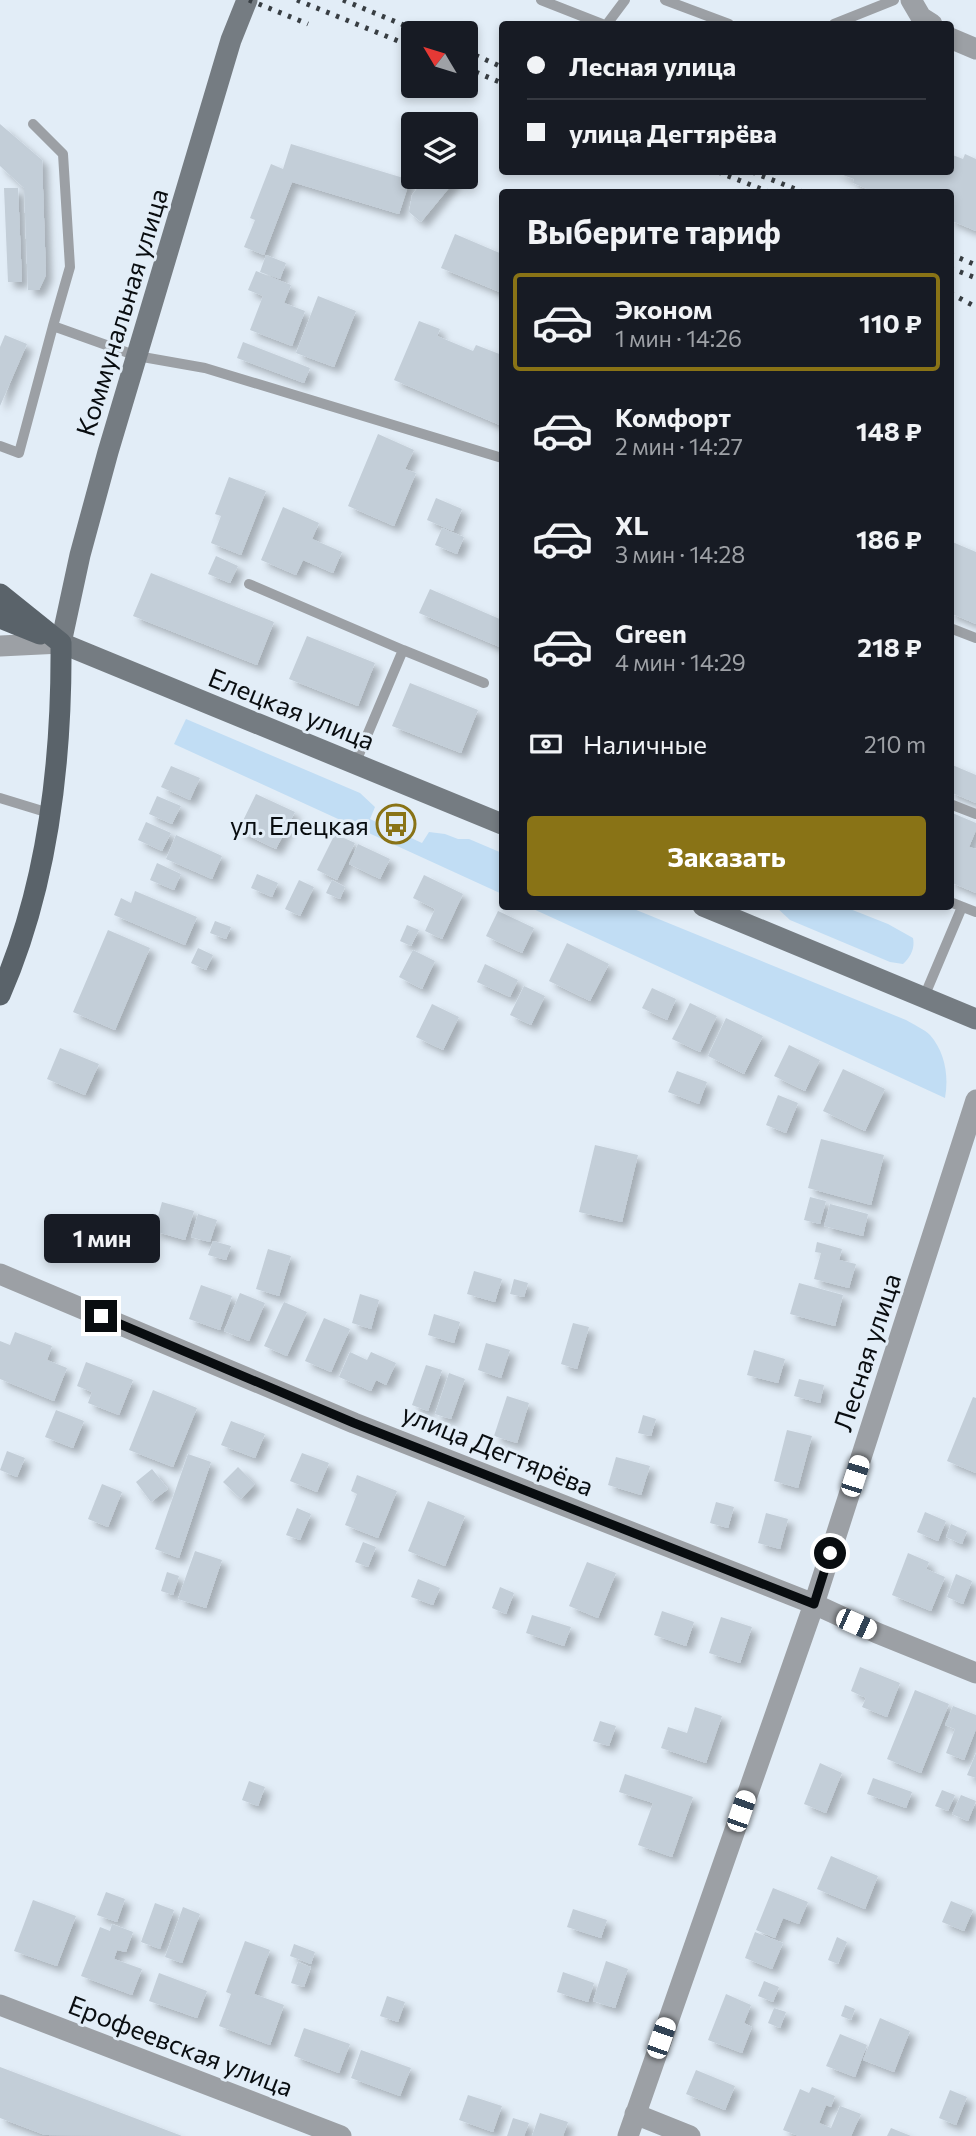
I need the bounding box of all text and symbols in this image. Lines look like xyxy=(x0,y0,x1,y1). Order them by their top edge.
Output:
north arrow xyxy=(401,21,478,98)
map controls xyxy=(401,21,478,189)
text: Лесная улица xyxy=(569,50,736,81)
button: layers xyxy=(401,112,478,189)
text: улица Дегтярёва xyxy=(569,117,777,148)
street label: Коммунальная улица xyxy=(69,185,173,439)
text: Выберите тариф xyxy=(527,211,781,251)
icon: car xyxy=(531,291,594,354)
text: Эконом xyxy=(615,293,712,324)
text: 110 ₽ xyxy=(859,307,922,338)
text: 1 мин · 14:26 xyxy=(615,324,742,352)
icon: car xyxy=(531,399,594,462)
text: Комфорт xyxy=(615,401,731,432)
text: 148 ₽ xyxy=(856,415,922,446)
text: 2 мин · 14:27 xyxy=(615,432,743,460)
icon: car xyxy=(531,507,594,570)
text: XL xyxy=(615,509,649,540)
text: 186 ₽ xyxy=(856,523,922,554)
text: 3 мин · 14:28 xyxy=(615,540,745,568)
icon: car xyxy=(531,615,594,678)
text: Green xyxy=(615,617,687,648)
text: 218 ₽ xyxy=(857,631,922,662)
text: 4 мин · 14:29 xyxy=(615,648,746,676)
street label: Елецкая улица xyxy=(204,661,380,755)
icon: cash xyxy=(527,725,565,763)
text: Наличные xyxy=(583,728,707,759)
text: 210 m xyxy=(864,730,926,758)
bus stop icon: ул. Елецкая xyxy=(375,803,417,845)
place label: ул. Елецкая xyxy=(230,809,369,840)
button: Заказать xyxy=(527,816,926,896)
callout: 1 мин xyxy=(43,1214,159,1264)
text: 1 мин xyxy=(73,1224,131,1252)
street label: Лесная улица xyxy=(826,1269,906,1435)
route end xyxy=(85,1300,117,1332)
street label: улица Дегтярёва xyxy=(398,1396,598,1502)
car xyxy=(839,1453,872,1499)
route start xyxy=(814,1537,846,1569)
car xyxy=(833,1606,880,1642)
car xyxy=(725,1788,758,1834)
street label: Ерофеевская улица xyxy=(64,1988,298,2102)
car xyxy=(645,2015,678,2061)

